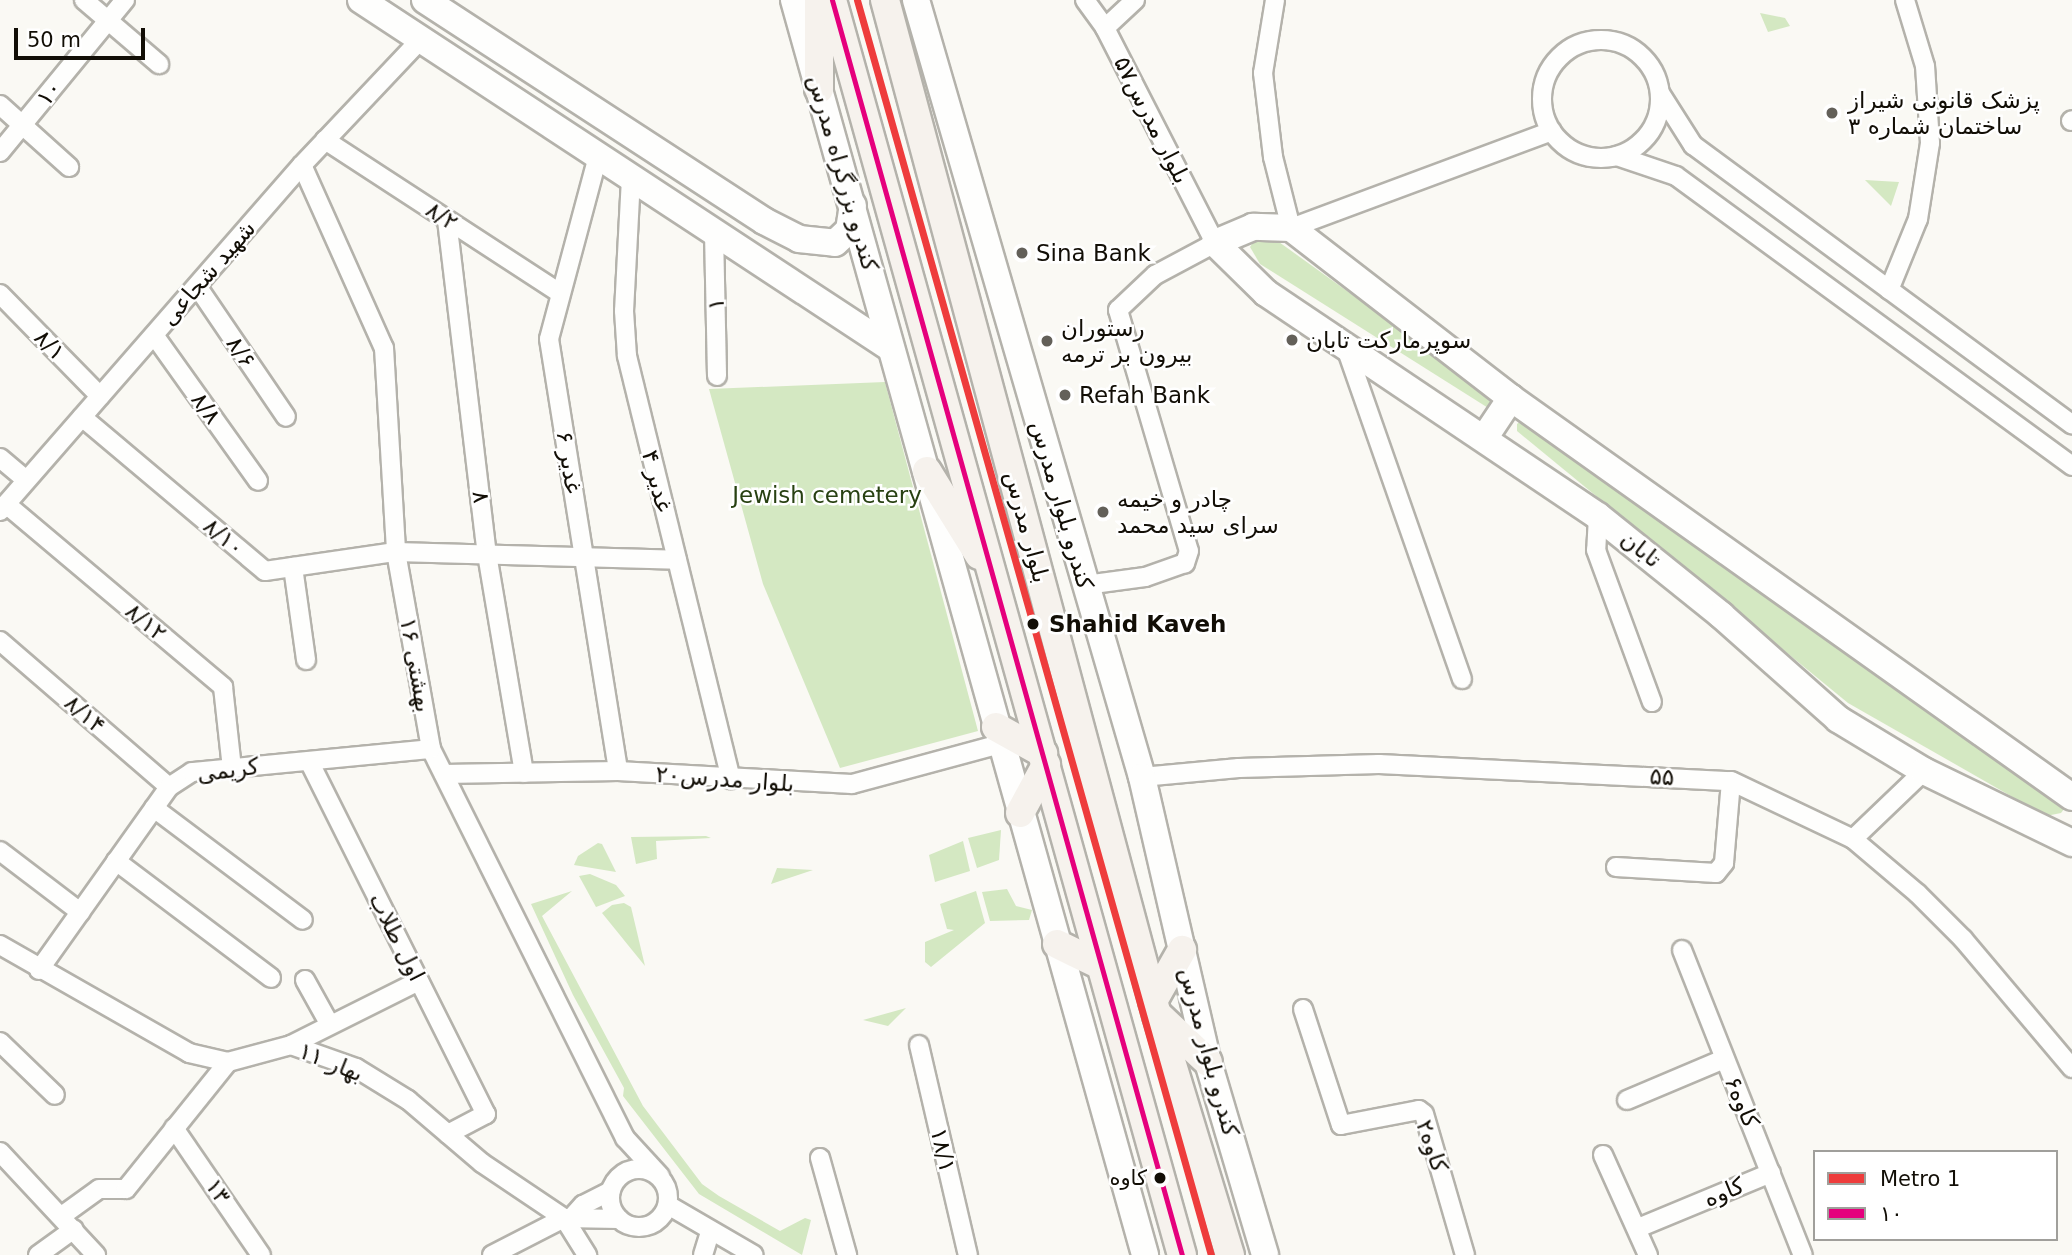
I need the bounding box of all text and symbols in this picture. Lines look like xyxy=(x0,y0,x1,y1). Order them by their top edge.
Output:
scale bar xyxy=(18,14,149,58)
text: 50 m xyxy=(27,28,81,52)
street label: بلوار مدرس۵۷ xyxy=(1108,52,1196,188)
street label: کندرو بزرگراه مدرس xyxy=(802,72,884,274)
street label: ۱۰ xyxy=(31,75,67,111)
place label: پزشک قانونی شیراز ساختمان شماره ٣ xyxy=(1848,86,2040,140)
marker: پزشک قانونی شیراز ساختمان شماره ٣ xyxy=(1822,103,1842,123)
street label: ۸/۲ xyxy=(421,196,463,236)
street label: شهید شجاعی xyxy=(155,215,261,331)
place label: Sina Bank xyxy=(1036,239,1151,267)
marker: Sina Bank xyxy=(1014,245,1030,261)
street label: ۱ xyxy=(702,297,730,311)
place label: رستوران بیرون بر ترمه xyxy=(1061,314,1192,368)
street label: ۸/۱ xyxy=(29,324,71,366)
place label: سوپرمارکت تابان xyxy=(1306,326,1471,354)
street label: ۸/۶ xyxy=(220,331,262,373)
marker: سوپرمارکت تابان xyxy=(1284,332,1300,348)
marker: رستوران بیرون بر ترمه xyxy=(1039,333,1055,349)
place label: Refah Bank xyxy=(1079,381,1210,409)
street label: ۸/۸ xyxy=(185,387,227,429)
marker: Refah Bank xyxy=(1057,387,1073,403)
street label: کندرو بلوار مدرس xyxy=(1025,418,1099,592)
street label: غدیر ۶ xyxy=(550,429,588,495)
street label: غدیر ۴ xyxy=(636,447,678,515)
street label: بلوار مدرس xyxy=(999,468,1055,586)
park label: Jewish cemetery xyxy=(732,481,922,509)
place label: چادر و خیمه سرای سید محمد xyxy=(1117,485,1279,539)
street label: ۷ xyxy=(466,489,494,505)
marker: چادر و خیمه سرای سید محمد xyxy=(1095,504,1111,520)
street label: ۸/۱۰ xyxy=(198,512,250,562)
street label: تابان xyxy=(1615,525,1667,573)
street label: ۸/۱۲ xyxy=(120,597,172,647)
place label: Shahid Kaveh xyxy=(1049,610,1226,638)
marker: Shahid Kaveh xyxy=(1023,614,1043,634)
street label: ۱۶ بهشتی xyxy=(394,616,438,714)
street label: ۸/۱۴ xyxy=(59,689,111,739)
street label: کریمی xyxy=(195,752,261,788)
street label: بلوار مدرس۲۰ xyxy=(655,760,795,798)
street label: ۵۵ xyxy=(1649,763,1675,791)
street label: اول طلاب xyxy=(363,888,431,986)
street label: کندرو بلوار مدرس xyxy=(1173,965,1245,1139)
street label: بهار ۱۱ xyxy=(295,1037,367,1087)
street label: کاوه۶ xyxy=(1719,1072,1765,1132)
street label: کاوه۲ xyxy=(1410,1116,1454,1176)
street label: ۱۸/۱ xyxy=(925,1125,961,1175)
legend xyxy=(1813,1150,2058,1241)
place label: کاوه xyxy=(1109,1165,1147,1191)
text: Metro 1 xyxy=(1880,1167,1960,1191)
marker: کاوه xyxy=(1153,1171,1167,1185)
street label: کاوه xyxy=(1700,1172,1748,1212)
street label: ۱۳ xyxy=(200,1173,236,1209)
text: ۱۰ xyxy=(1880,1202,1903,1226)

